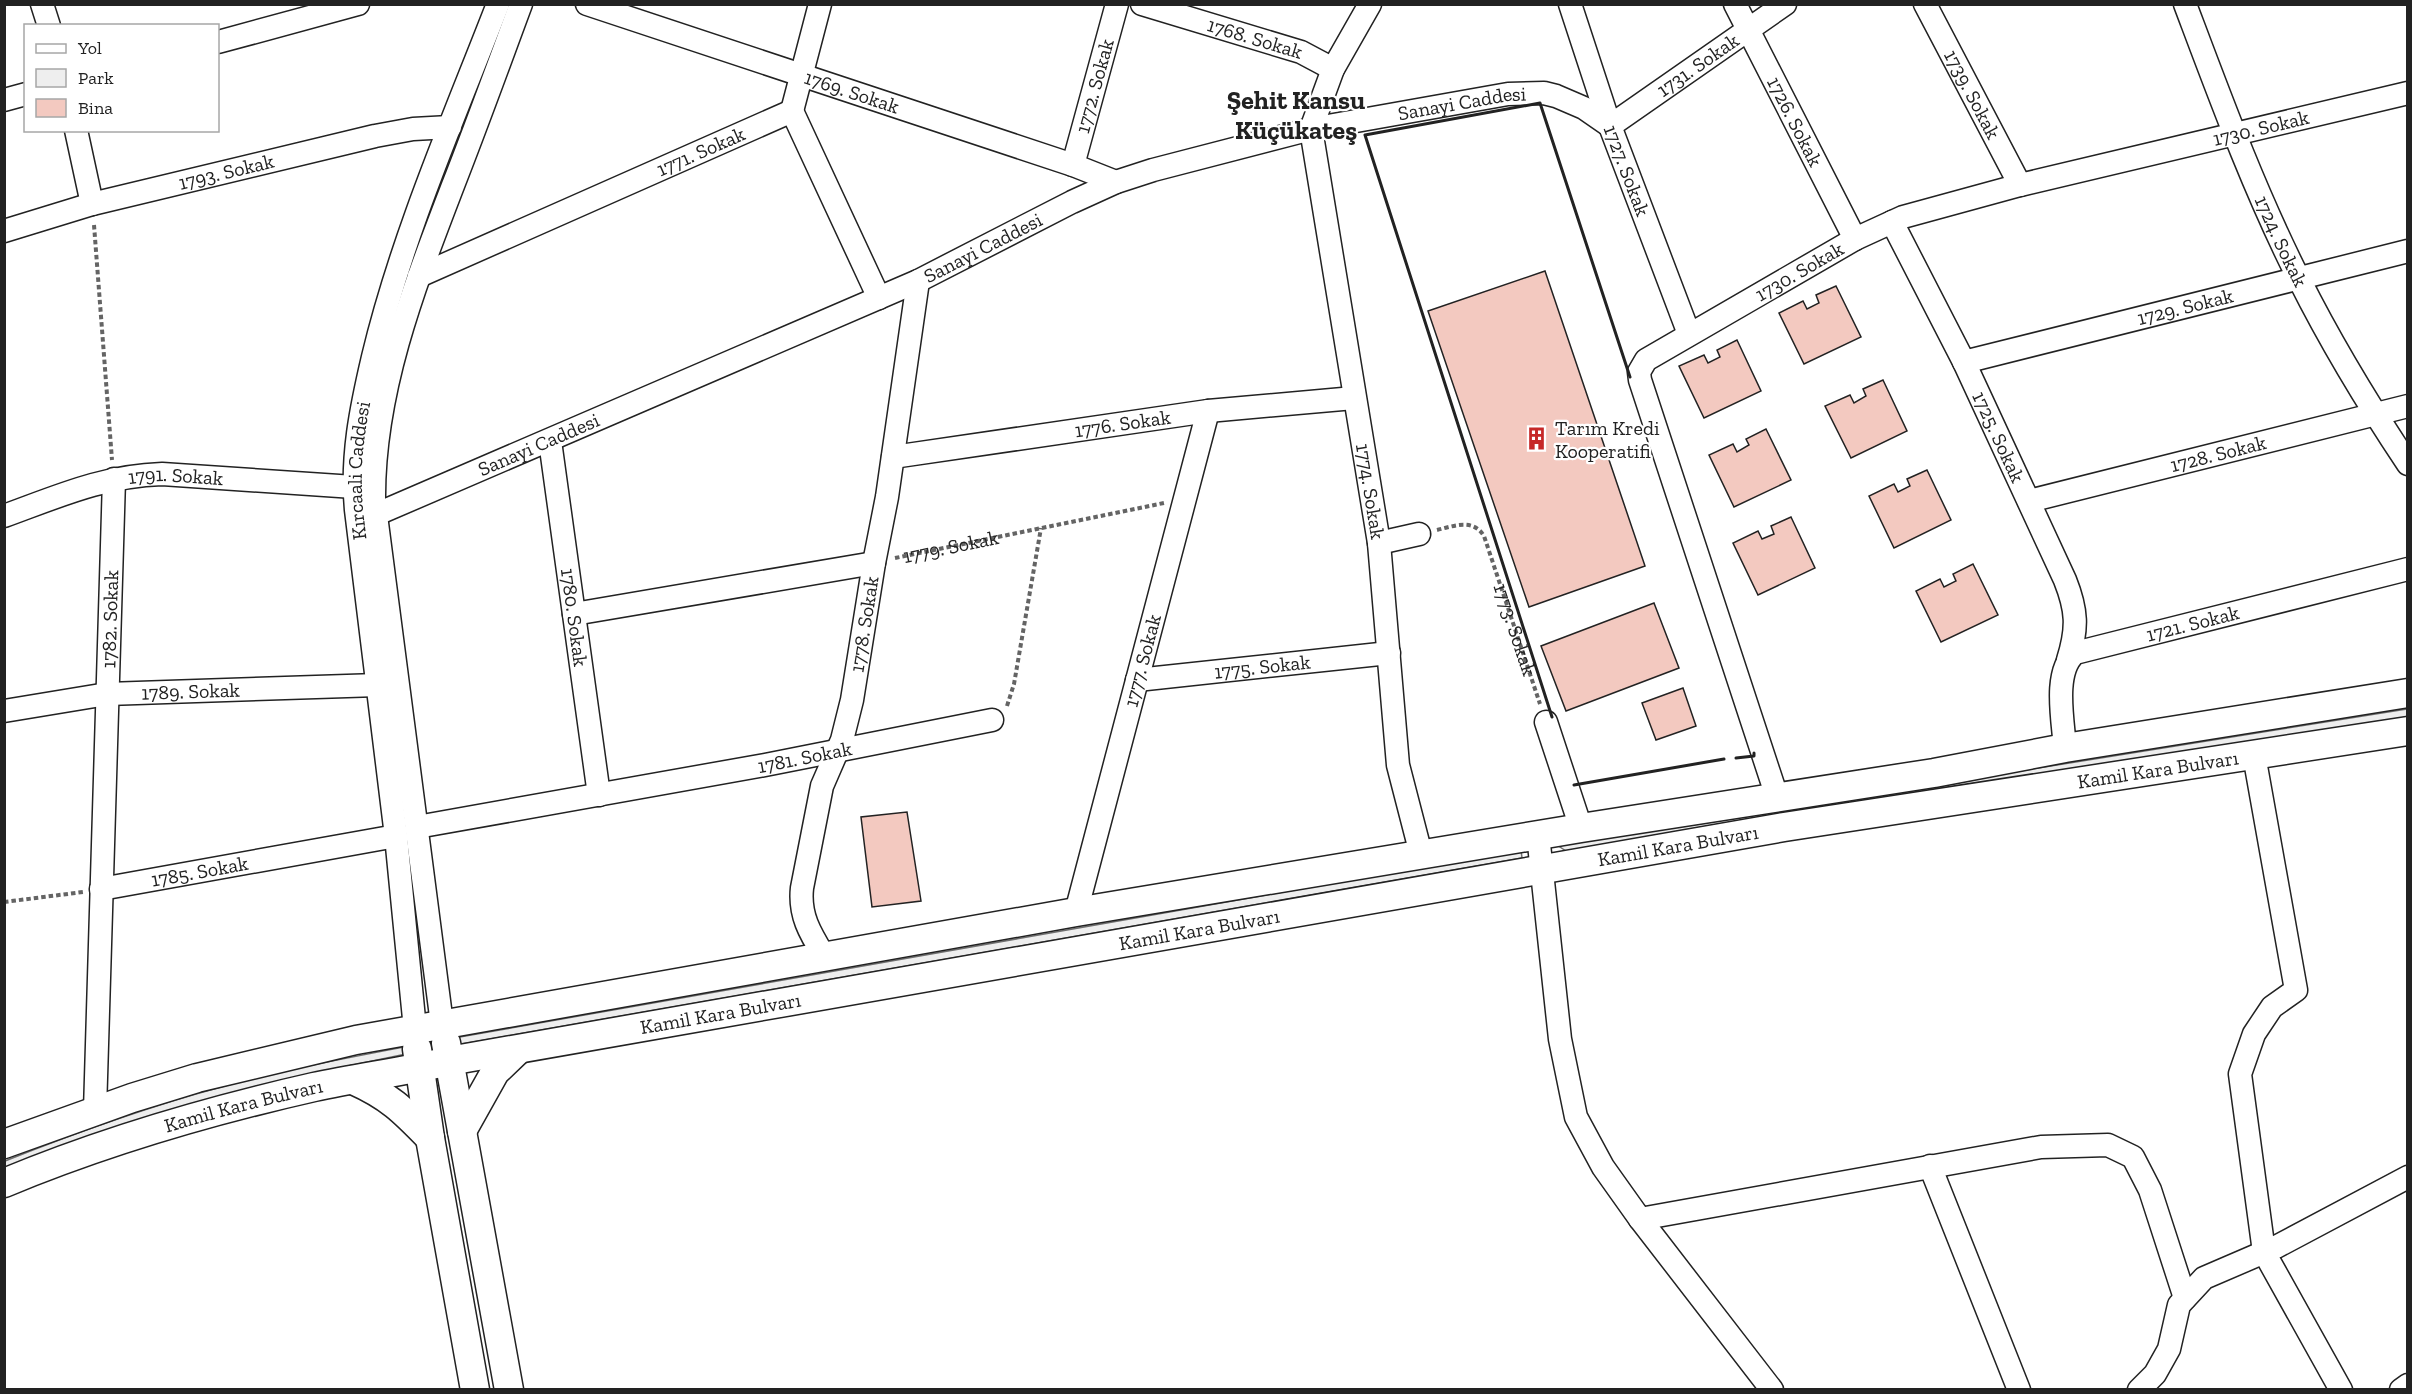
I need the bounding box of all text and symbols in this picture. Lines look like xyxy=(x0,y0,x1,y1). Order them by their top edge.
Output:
street label: 1768. Sokak xyxy=(1204,12,1306,64)
legend xyxy=(24,24,219,132)
street label: 1731. Sokak xyxy=(1652,28,1744,102)
street label: 1772. Sokak xyxy=(1070,36,1119,136)
text: Yol xyxy=(77,37,102,59)
street label: 1739. Sokak xyxy=(1939,46,2006,144)
street label: 1769. Sokak xyxy=(801,65,903,119)
text: Park xyxy=(78,67,114,89)
street label: 1726. Sokak xyxy=(1762,73,1828,171)
street label: Sanayi Caddesi xyxy=(1396,81,1527,125)
district label: Şehit Kansu Küçükateş xyxy=(1227,84,1365,146)
text: Bina xyxy=(78,97,113,119)
street label: 1730. Sokak xyxy=(2210,105,2312,151)
street label: 1771. Sokak xyxy=(653,121,749,181)
street label: 1727. Sokak xyxy=(1599,121,1655,220)
street label: 1793. Sokak xyxy=(176,149,277,195)
street label: 1724. Sokak xyxy=(2250,192,2313,291)
street label: Sanayi Caddesi xyxy=(920,207,1046,288)
street label: 1730. Sokak xyxy=(1751,236,1848,306)
street label: 1729. Sokak xyxy=(2135,283,2236,330)
street label: 1725. Sokak xyxy=(1967,388,2030,487)
street label: Kırcaali Caddesi xyxy=(343,399,375,541)
street label: 1776. Sokak xyxy=(1073,405,1173,442)
street label: Sanayi Caddesi xyxy=(474,408,603,481)
place label: Tarım Kredi Kooperatifi xyxy=(1555,416,1660,463)
building icon: Tarım Kredi Kooperatifi xyxy=(1524,426,1550,452)
street label: 1728. Sokak xyxy=(2168,430,2269,477)
street label: 1774. Sokak xyxy=(1351,442,1390,542)
street label: 1791. Sokak xyxy=(126,462,225,490)
street label: 1779. Sokak xyxy=(901,525,1001,568)
street label: 1780. Sokak xyxy=(556,567,593,669)
street label: 1782. Sokak xyxy=(96,569,123,669)
street label: 1778. Sokak xyxy=(845,574,884,674)
street label: 1773. Sokak xyxy=(1489,580,1542,679)
street label: 1721. Sokak xyxy=(2144,600,2242,647)
street label: 1777. Sokak xyxy=(1119,611,1166,710)
street label: 1775. Sokak xyxy=(1213,649,1312,684)
street label: 1789. Sokak xyxy=(141,678,241,705)
street label: 1781. Sokak xyxy=(756,736,854,778)
street label: Kamil Kara Bulvarı xyxy=(2076,745,2240,794)
street label: Kamil Kara Bulvarı xyxy=(1596,820,1760,871)
street label: 1785. Sokak xyxy=(149,851,250,892)
street label: Kamil Kara Bulvarı xyxy=(1117,904,1282,955)
street label: Kamil Kara Bulvarı xyxy=(638,987,803,1039)
street label: Kamil Kara Bulvarı xyxy=(161,1073,325,1137)

